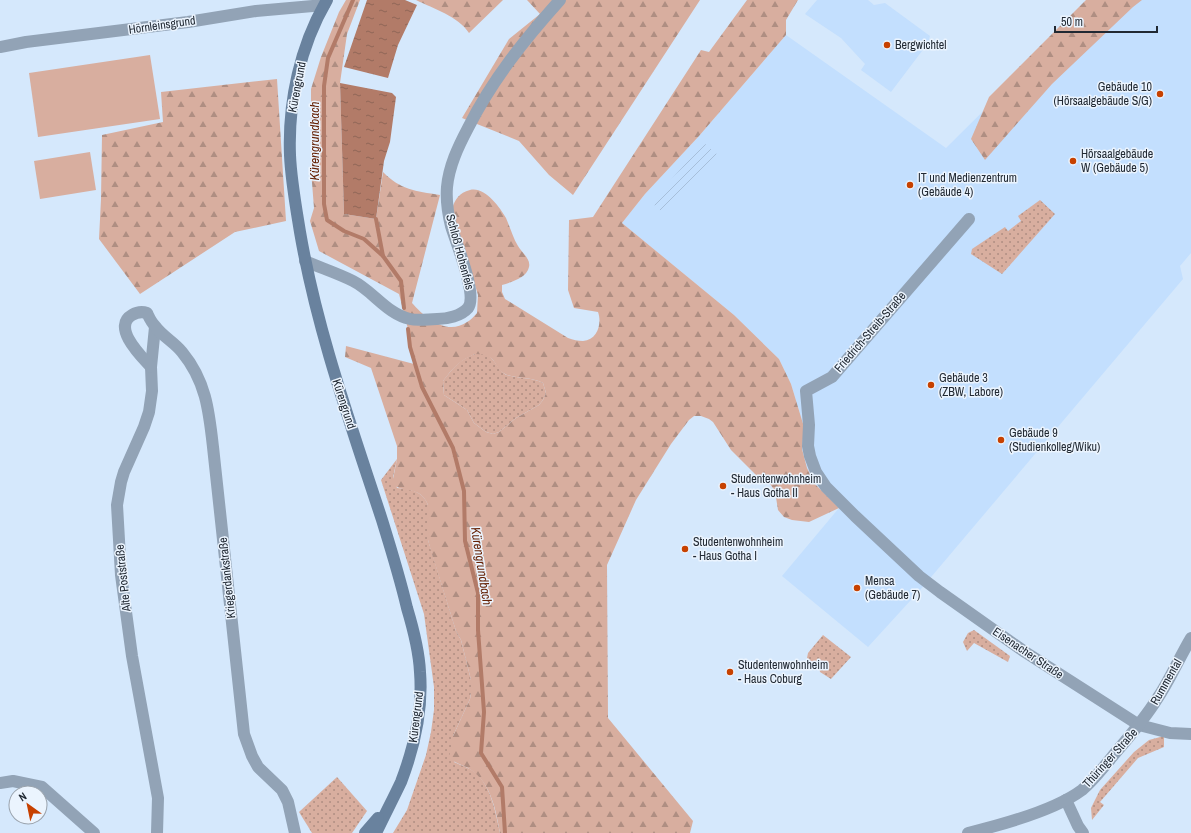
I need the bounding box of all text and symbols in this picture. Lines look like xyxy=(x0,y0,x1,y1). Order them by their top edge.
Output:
scale bar xyxy=(1055,8,1157,34)
street label: Hörnleinsgrund xyxy=(128,12,196,38)
text: 50 m xyxy=(1061,14,1083,30)
place label: Bergwichtel xyxy=(895,37,946,53)
marker: Bergwichtel xyxy=(882,40,892,50)
street label: Kürengrund xyxy=(284,60,310,114)
place label: Gebäude 10 (Hörsaalgebäude S/G) xyxy=(1054,79,1152,109)
marker: Gebäude 10 (Hörsaalgebäude S/G) xyxy=(1155,89,1165,99)
water label: Kürengrundbach xyxy=(306,102,323,180)
place label: Hörsaalgebäude W (Gebäude 5) xyxy=(1081,146,1153,176)
marker: Hörsaalgebäude W (Gebäude 5) xyxy=(1068,156,1078,166)
place label: IT und Medienzentrum (Gebäude 4) xyxy=(918,170,1017,200)
marker: IT und Medienzentrum (Gebäude 4) xyxy=(905,180,915,190)
street label: Schloß Hohenfels xyxy=(442,212,478,292)
street label: Friedrich-Streib-Straße xyxy=(831,288,909,376)
place label: Gebäude 3 (ZBW, Labore) xyxy=(939,370,1003,400)
street label: Kürengrund xyxy=(328,377,360,431)
marker: Gebäude 3 (ZBW, Labore) xyxy=(926,380,936,390)
place label: Gebäude 9 (Studienkolleg/Wiku) xyxy=(1009,425,1100,455)
marker: Gebäude 9 (Studienkolleg/Wiku) xyxy=(996,435,1006,445)
place label: Studentenwohnheim - Haus Gotha II xyxy=(731,471,821,501)
marker: Studentenwohnheim - Haus Gotha II xyxy=(718,481,728,491)
water label: Kürengrundbach xyxy=(467,526,496,606)
place label: Studentenwohnheim - Haus Gotha I xyxy=(693,534,783,564)
street label: Kriegerdankstraße xyxy=(215,537,239,619)
street label: Alte Poststraße xyxy=(112,544,135,613)
marker: Studentenwohnheim - Haus Gotha I xyxy=(680,544,690,554)
place label: Mensa (Gebäude 7) xyxy=(865,573,920,603)
marker: Mensa (Gebäude 7) xyxy=(852,583,862,593)
street label: Eisenacher Straße xyxy=(990,623,1066,683)
street label: Rummental xyxy=(1146,656,1186,708)
place label: Studentenwohnheim - Haus Coburg xyxy=(738,657,828,687)
marker: Studentenwohnheim - Haus Coburg xyxy=(725,667,735,677)
street label: Kürengrund xyxy=(405,691,427,743)
street label: Thüringer Straße xyxy=(1079,725,1141,791)
north arrow xyxy=(8,785,48,825)
text: N xyxy=(16,789,29,804)

